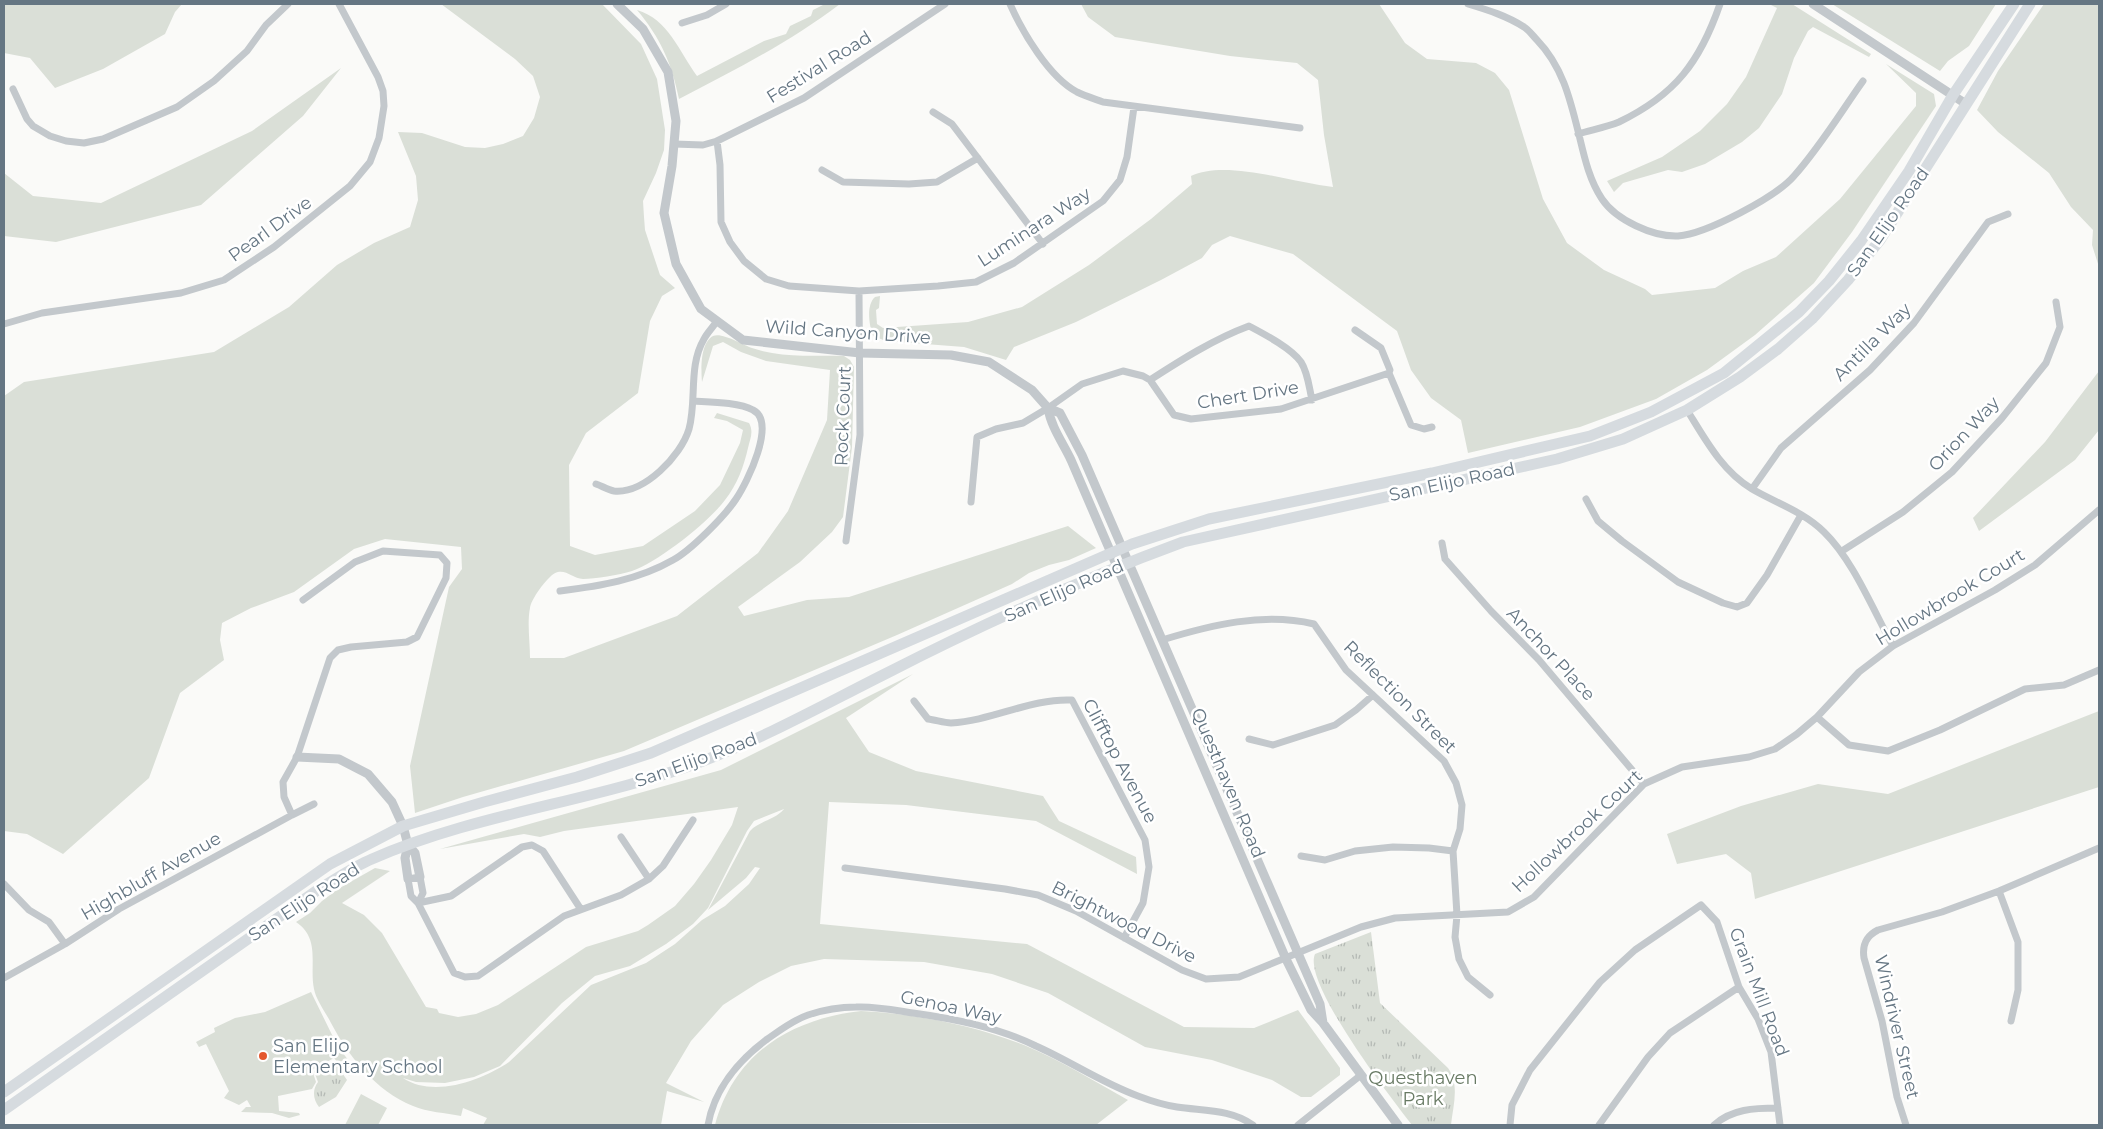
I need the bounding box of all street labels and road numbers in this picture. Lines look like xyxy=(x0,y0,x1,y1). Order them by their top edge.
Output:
street label: Festival Road xyxy=(762,26,876,108)
street label: San Elijo Road xyxy=(1842,163,1934,281)
street label: Luminara Way xyxy=(973,182,1095,272)
street label: Pearl Drive xyxy=(224,191,316,267)
street label: Antilla Way xyxy=(1828,298,1916,386)
street label: Wild Canyon Drive xyxy=(764,315,932,349)
street label: Rock Court xyxy=(830,365,856,467)
street label: Chert Drive xyxy=(1196,376,1300,414)
street label: Orion Way xyxy=(1924,392,2004,476)
street label: San Elijo Road xyxy=(1387,458,1517,506)
street label: Hollowbrook Court xyxy=(1871,544,2029,650)
street label: San Elijo Road xyxy=(1001,555,1127,627)
street label: Anchor Place xyxy=(1502,603,1600,705)
street label: Reflection Street xyxy=(1339,636,1461,758)
street label: Clifftop Avenue xyxy=(1078,695,1162,827)
street label: Questhaven Road xyxy=(1186,705,1270,861)
street label: San Elijo Road xyxy=(632,728,760,792)
street label: Hollowbrook Court xyxy=(1507,765,1647,897)
street label: Highbluff Avenue xyxy=(77,827,225,925)
street label: San Elijo Road xyxy=(244,858,364,946)
street label: Brightwood Drive xyxy=(1048,876,1200,968)
street label: Grain Mill Road xyxy=(1724,924,1794,1060)
street label: Windriver Street xyxy=(1870,953,1924,1101)
street label: Genoa Way xyxy=(899,986,1004,1028)

